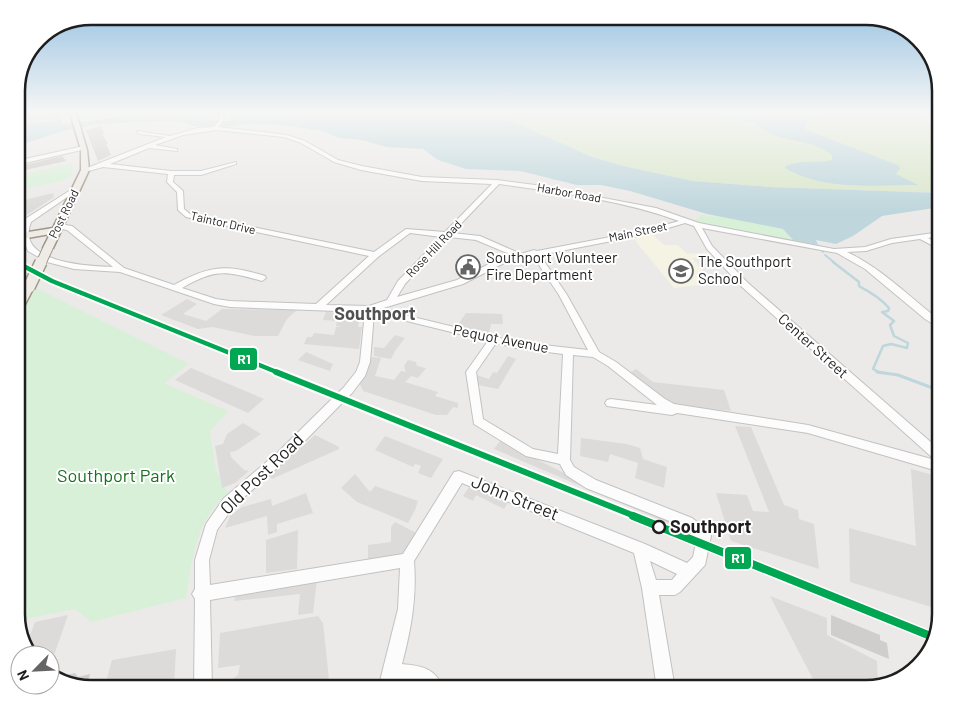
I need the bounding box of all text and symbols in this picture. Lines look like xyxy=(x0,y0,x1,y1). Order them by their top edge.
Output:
street label: Harbor Road xyxy=(536,180,602,205)
street label: Post Road xyxy=(45,187,81,240)
street label: Taintor Drive xyxy=(189,208,257,236)
street label: Rose Hill Road xyxy=(403,217,464,280)
street label: Main Street xyxy=(607,218,668,244)
place label: Southport Volunteer Fire Department xyxy=(486,248,618,283)
place label: The Southport School xyxy=(698,252,792,287)
public building icon: Southport Volunteer Fire Department xyxy=(455,254,481,280)
school or university icon: The Southport School xyxy=(668,258,694,284)
district label: Southport xyxy=(334,302,416,324)
street label: Center Street xyxy=(775,309,852,381)
street label: Pequot Avenue xyxy=(452,320,551,356)
line badge: R1 xyxy=(229,347,258,371)
text: R1 xyxy=(237,350,251,367)
street label: Old Post Road xyxy=(215,428,308,519)
park label: Southport Park xyxy=(57,464,175,486)
street label: John Street xyxy=(468,470,562,525)
place label: Southport xyxy=(670,515,751,537)
marker: Southport xyxy=(652,520,666,534)
line badge: R1 xyxy=(724,546,752,570)
text: R1 xyxy=(731,549,745,566)
north arrow xyxy=(10,645,60,695)
text: N xyxy=(13,668,32,683)

